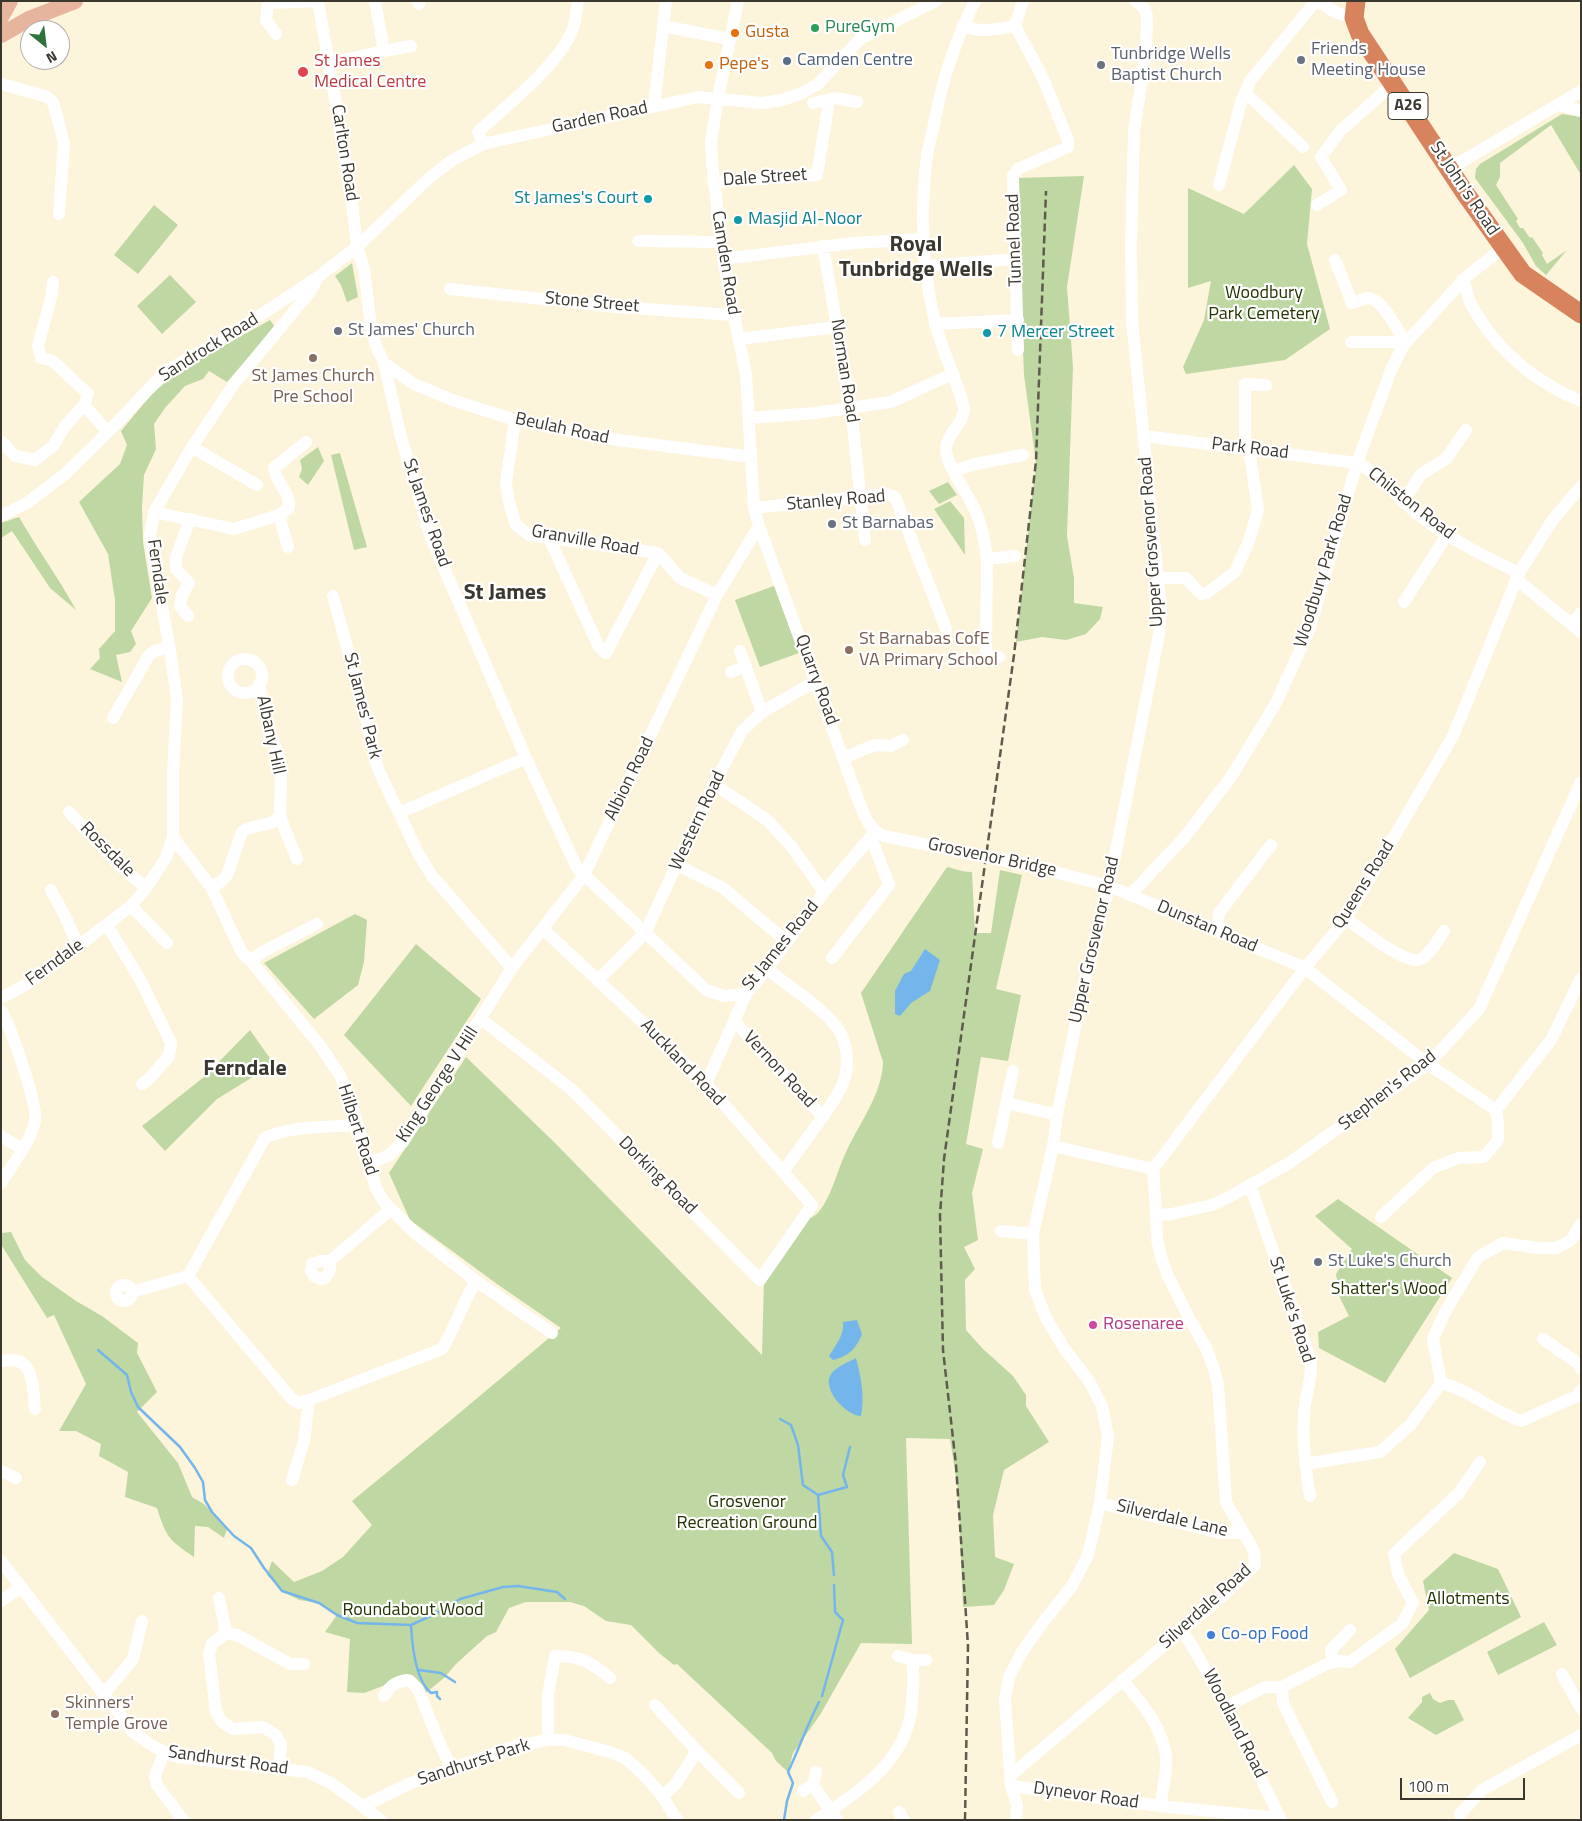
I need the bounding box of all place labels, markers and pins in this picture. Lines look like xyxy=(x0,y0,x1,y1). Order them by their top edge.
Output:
place label: PureGym xyxy=(825,17,895,39)
place label: Gusta xyxy=(745,22,789,44)
marker: PureGym xyxy=(809,22,821,34)
marker: Gusta xyxy=(729,27,741,39)
place label: Friends Meeting House xyxy=(1311,39,1426,82)
place label: Tunbridge Wells Baptist Church xyxy=(1111,44,1231,86)
place label: Camden Centre xyxy=(797,50,913,72)
place label: St James Medical Centre xyxy=(314,51,426,94)
place label: Pepe's xyxy=(719,54,769,76)
marker: Friends Meeting House xyxy=(1295,54,1307,66)
marker: Camden Centre xyxy=(781,55,793,67)
marker: Pepe's xyxy=(703,59,715,71)
marker: Tunbridge Wells Baptist Church xyxy=(1095,59,1107,71)
marker: St James Medical Centre xyxy=(296,65,310,79)
place label: St James's Court xyxy=(514,188,638,210)
marker: St James's Court xyxy=(642,193,654,205)
place label: Masjid Al-Noor xyxy=(748,209,862,231)
marker: Masjid Al-Noor xyxy=(732,214,744,226)
place label: St James' Church xyxy=(348,320,475,342)
place label: 7 Mercer Street xyxy=(997,322,1115,344)
marker: St James' Church xyxy=(332,325,344,337)
marker: 7 Mercer Street xyxy=(981,327,993,339)
marker: St James Church Pre School xyxy=(307,352,319,364)
place label: St James Church Pre School xyxy=(251,366,375,408)
place label: St Barnabas xyxy=(842,513,934,535)
marker: St Barnabas xyxy=(826,518,838,530)
place label: St Barnabas CofE VA Primary School xyxy=(859,629,998,672)
marker: St Barnabas CofE VA Primary School xyxy=(843,644,855,656)
place label: St Luke's Church xyxy=(1328,1251,1452,1273)
marker: St Luke's Church xyxy=(1312,1256,1324,1268)
place label: Rosenaree xyxy=(1103,1314,1184,1336)
marker: Rosenaree xyxy=(1087,1319,1099,1331)
place label: Co-op Food xyxy=(1221,1624,1309,1646)
marker: Co-op Food xyxy=(1205,1629,1217,1641)
place label: Skinners' Temple Grove xyxy=(65,1693,168,1736)
marker: Skinners' Temple Grove xyxy=(49,1708,61,1720)

